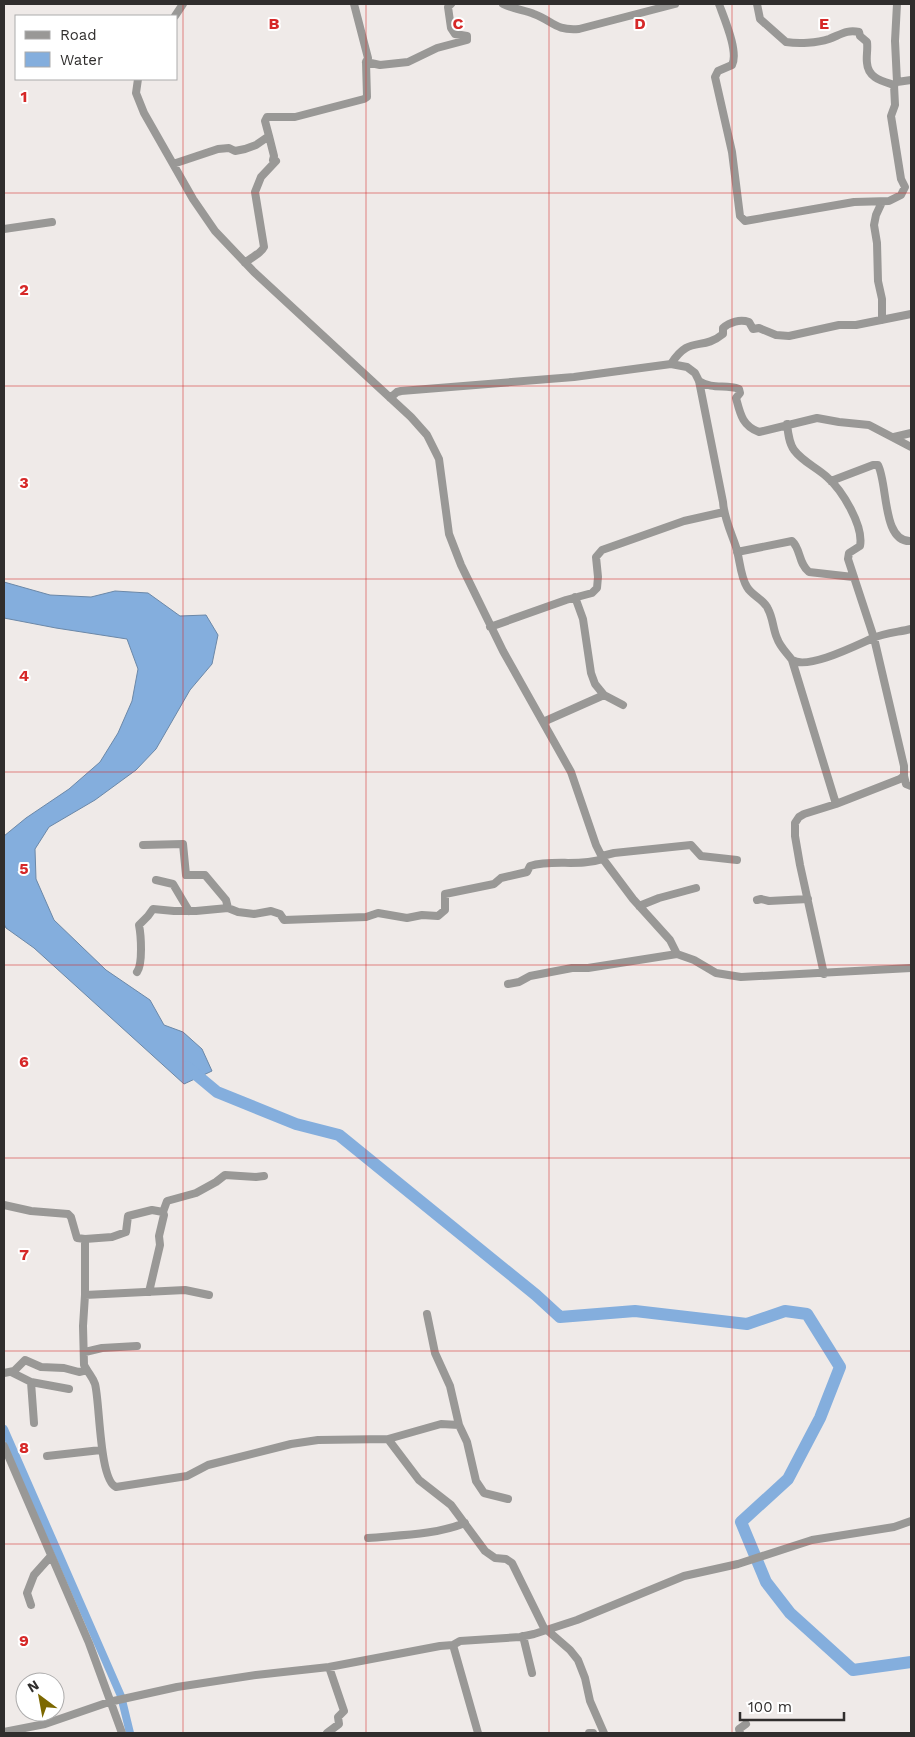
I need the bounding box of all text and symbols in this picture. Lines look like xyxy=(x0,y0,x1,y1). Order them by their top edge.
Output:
text: B xyxy=(269,14,280,33)
text: C xyxy=(453,14,464,33)
text: D xyxy=(634,14,646,33)
text: E xyxy=(819,14,829,33)
legend xyxy=(15,15,178,80)
text: Road xyxy=(60,26,97,44)
text: Water xyxy=(60,51,103,69)
text: 1 xyxy=(21,87,27,106)
text: 2 xyxy=(19,280,29,299)
text: 3 xyxy=(19,473,29,492)
text: 4 xyxy=(19,666,29,685)
text: 5 xyxy=(19,859,29,878)
text: 6 xyxy=(19,1052,29,1071)
text: 7 xyxy=(19,1245,29,1264)
text: 8 xyxy=(19,1438,29,1457)
text: 9 xyxy=(19,1631,29,1650)
north arrow xyxy=(15,1672,65,1722)
text: N xyxy=(24,1676,42,1696)
scale bar xyxy=(740,1690,844,1722)
text: 100 m xyxy=(748,1698,792,1716)

